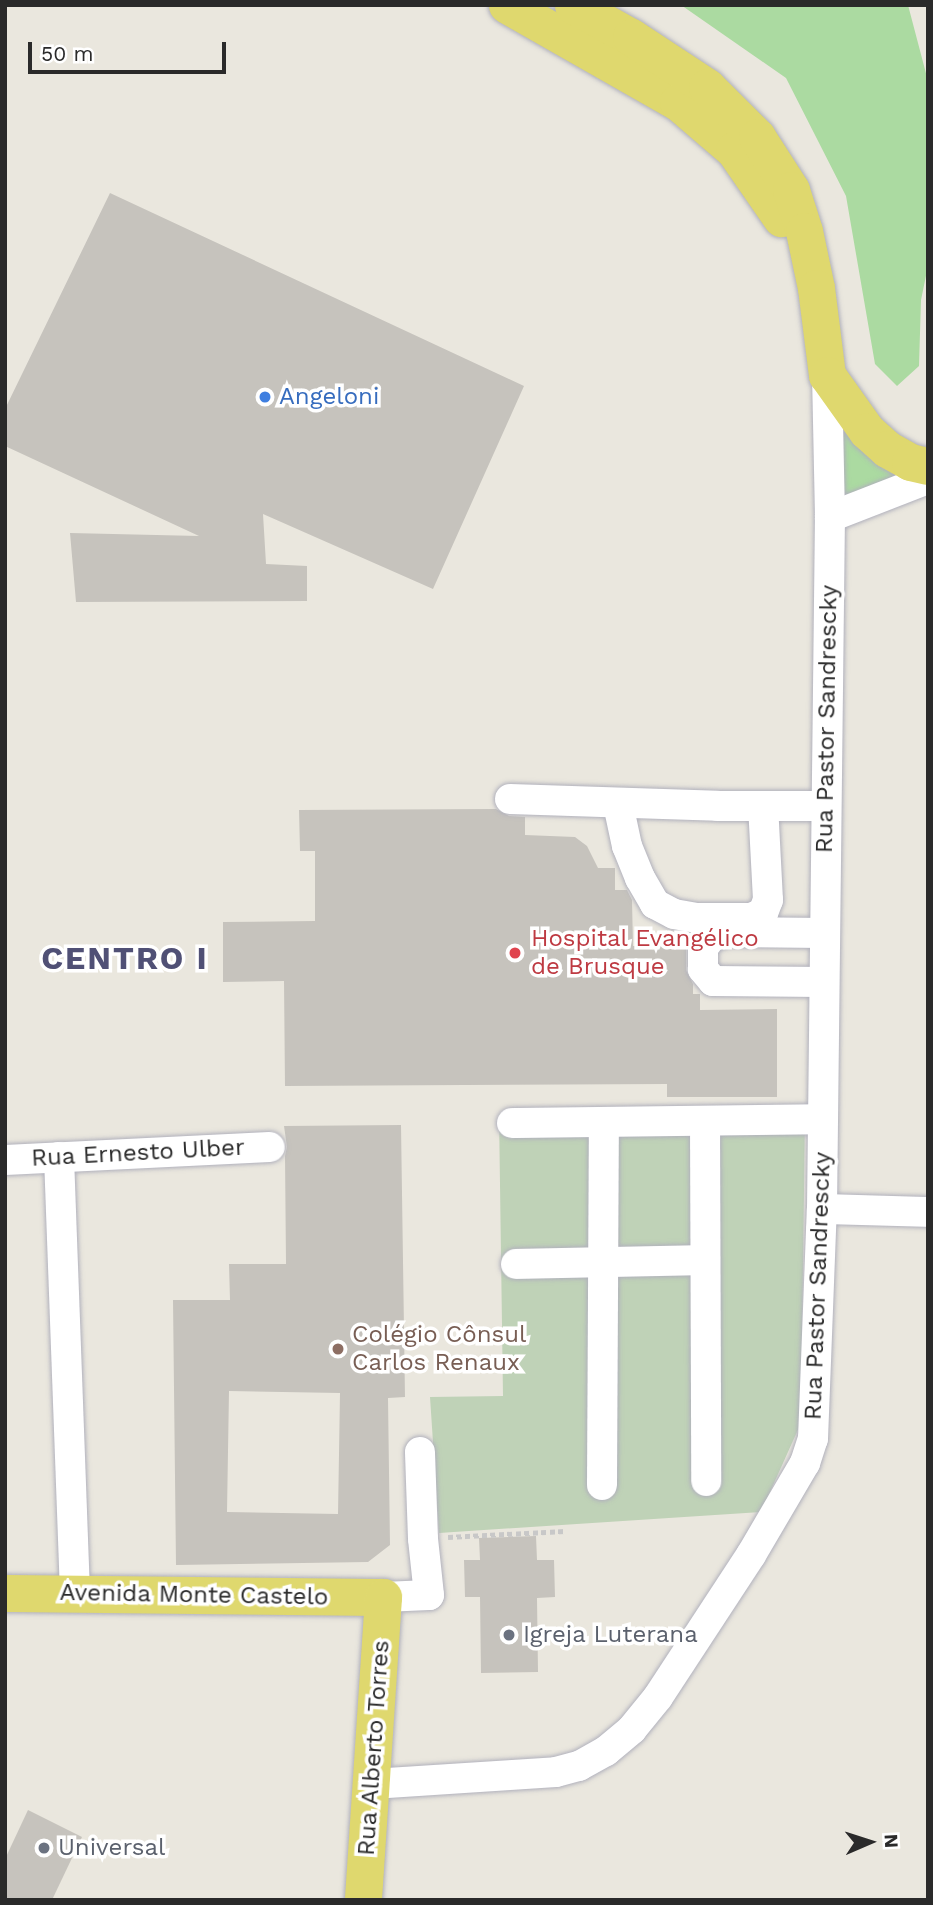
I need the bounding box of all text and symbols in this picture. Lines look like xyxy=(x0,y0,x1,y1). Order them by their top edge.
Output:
scale bar xyxy=(32,28,229,72)
text: 50 m xyxy=(41,41,93,66)
place label: Angeloni xyxy=(279,383,379,411)
marker: Angeloni xyxy=(257,389,273,405)
street label: Rua Pastor Sandrescky xyxy=(810,584,844,854)
place label: Hospital Evangélico de Brusque xyxy=(531,925,759,981)
district label: CENTRO I xyxy=(42,939,208,977)
marker: Hospital Evangélico de Brusque xyxy=(505,943,525,963)
street label: Rua Ernesto Ulber xyxy=(30,1133,246,1173)
street label: Rua Pastor Sandrescky xyxy=(799,1151,837,1421)
place label: Colégio Cônsul Carlos Renaux xyxy=(352,1321,526,1377)
marker: Colégio Cônsul Carlos Renaux xyxy=(330,1341,346,1357)
street label: Avenida Monte Castelo xyxy=(59,1578,329,1612)
place label: Igreja Luterana xyxy=(523,1621,698,1649)
marker: Igreja Luterana xyxy=(501,1627,517,1643)
street label: Rua Alberto Torres xyxy=(352,1638,396,1858)
north arrow xyxy=(835,1807,905,1877)
text: N xyxy=(880,1833,903,1849)
place label: Universal xyxy=(58,1834,165,1862)
marker: Universal xyxy=(36,1840,52,1856)

